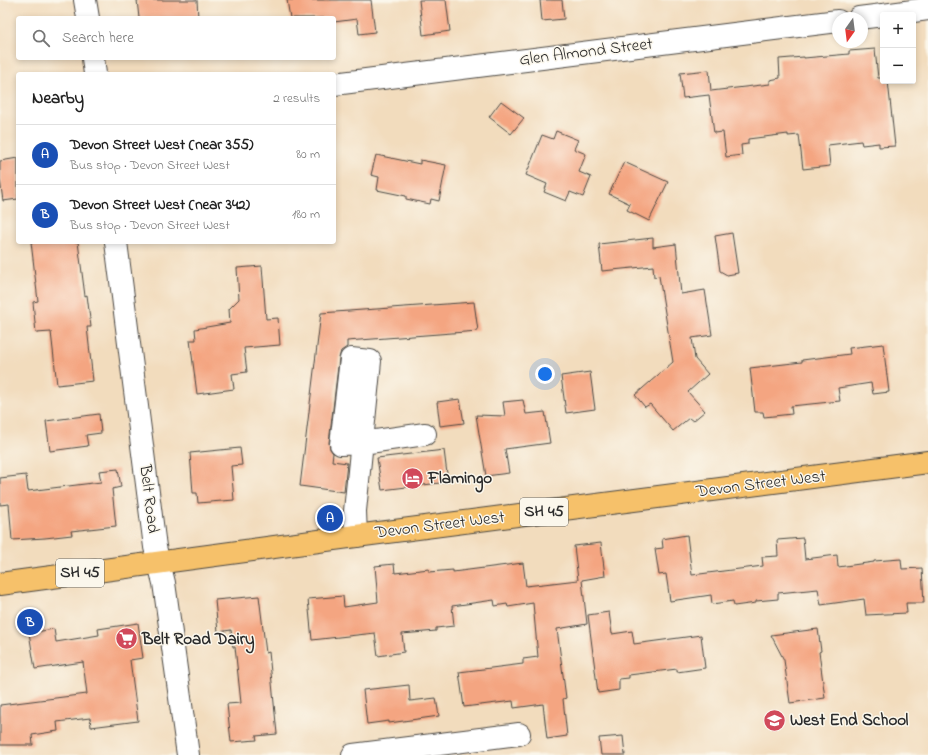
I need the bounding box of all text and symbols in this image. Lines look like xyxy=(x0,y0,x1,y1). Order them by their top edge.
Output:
north arrow xyxy=(832,12,868,48)
map controls xyxy=(880,12,916,84)
button: + xyxy=(880,12,916,48)
search box xyxy=(16,16,336,60)
icon: search xyxy=(30,27,52,49)
text: Search here xyxy=(62,27,134,49)
street label: Glen Almond Street xyxy=(518,31,654,73)
button: − xyxy=(880,48,916,84)
text: Nearby xyxy=(32,86,84,111)
text: 2 results xyxy=(273,89,320,108)
text: Devon Street West (near 355) xyxy=(70,134,253,156)
text: A xyxy=(41,145,49,164)
text: 80 m xyxy=(296,145,320,164)
text: Bus stop · Devon Street West xyxy=(70,156,230,175)
text: Devon Street West (near 342) xyxy=(70,194,250,216)
text: B xyxy=(41,205,49,224)
text: 180 m xyxy=(292,205,320,224)
text: Bus stop · Devon Street West xyxy=(70,216,230,235)
your location xyxy=(535,364,555,384)
street label: Belt Road xyxy=(132,462,166,535)
street label: Devon Street West xyxy=(694,464,828,504)
hotel icon: Flamingo xyxy=(399,465,425,491)
place label: Flamingo xyxy=(427,466,492,493)
road number: SH 45 xyxy=(520,498,568,526)
pin: A xyxy=(317,503,343,533)
street label: Devon Street West xyxy=(373,505,507,545)
road number: SH 45 xyxy=(56,559,104,587)
pin: B xyxy=(17,607,43,637)
supermarket icon: Belt Road Dairy xyxy=(113,626,139,652)
place label: Belt Road Dairy xyxy=(141,627,255,654)
school or university icon: West End School xyxy=(761,707,787,733)
place label: West End School xyxy=(790,708,909,733)

